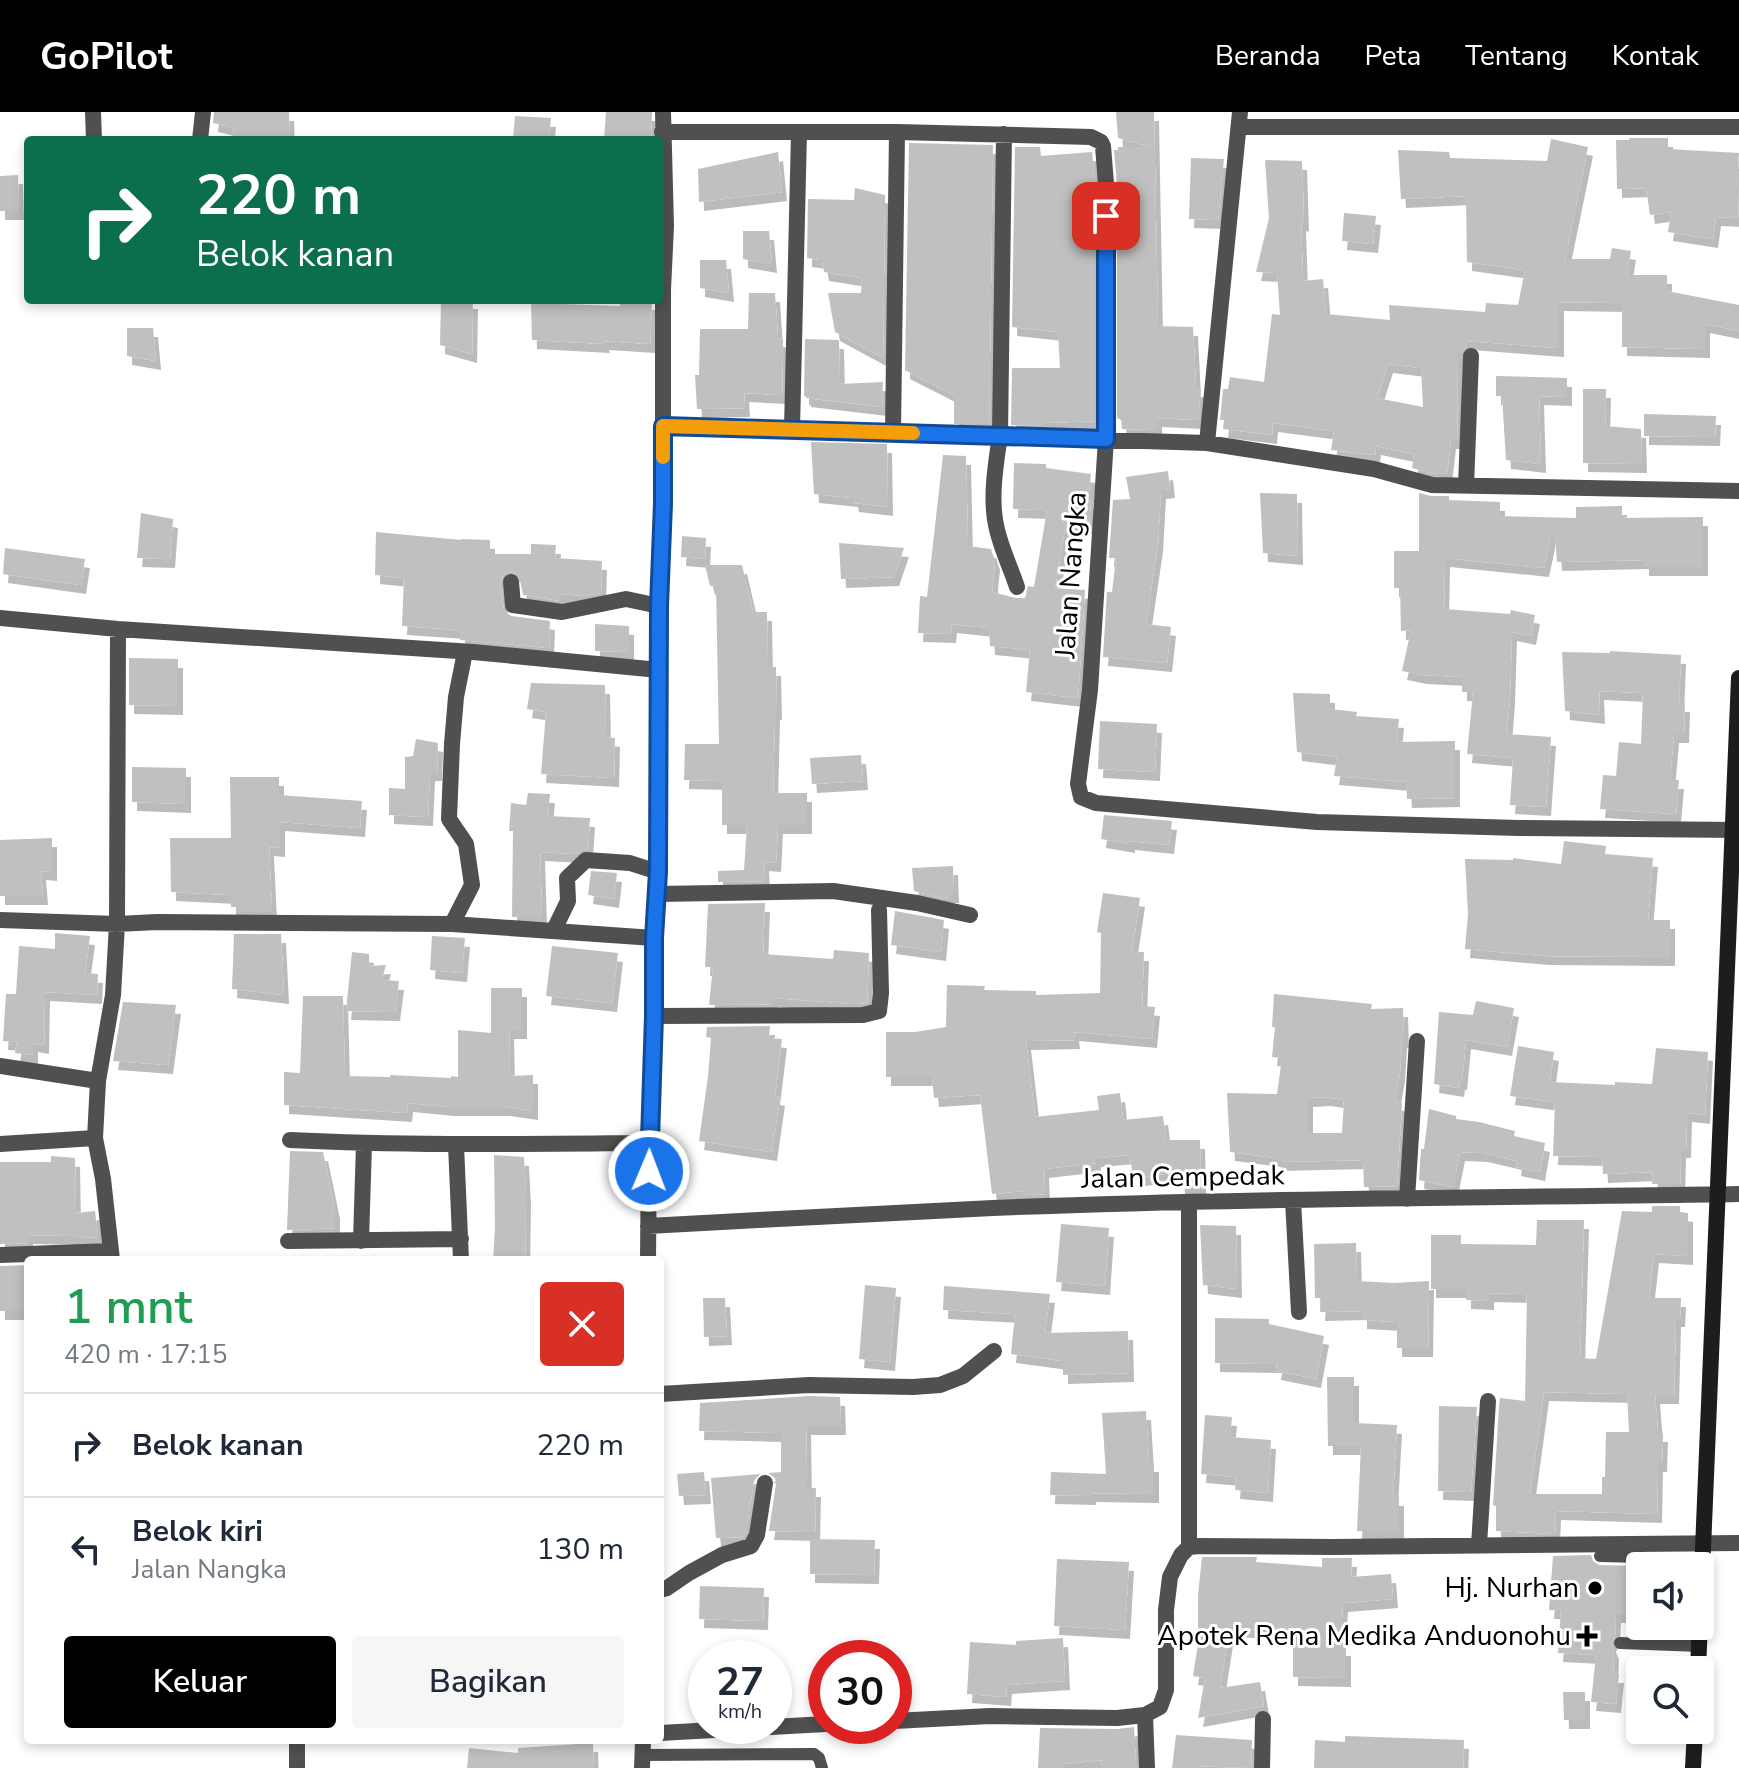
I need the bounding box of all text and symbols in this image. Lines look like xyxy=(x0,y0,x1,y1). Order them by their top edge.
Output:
text: GoPilot xyxy=(40,31,173,82)
text: Beranda xyxy=(1215,37,1321,75)
text: Peta xyxy=(1365,37,1421,75)
text: Tentang xyxy=(1465,37,1568,75)
text: Kontak xyxy=(1612,37,1699,75)
text: 220 m xyxy=(196,157,361,234)
icon: right xyxy=(64,168,168,272)
pin xyxy=(1072,182,1140,250)
icon: arrive xyxy=(1084,194,1128,238)
text: Belok kanan xyxy=(196,230,394,279)
street label: Jalan Nangka xyxy=(1046,491,1096,660)
position arrow xyxy=(607,1129,691,1213)
street label: Jalan Cempedak xyxy=(1080,1156,1286,1198)
text: 1 mnt xyxy=(64,1274,192,1340)
button: close xyxy=(540,1282,624,1366)
text: 420 m · 17:15 xyxy=(64,1337,227,1372)
icon: right xyxy=(64,1423,108,1467)
text: Belok kanan xyxy=(132,1425,304,1466)
text: 220 m xyxy=(537,1425,624,1466)
text: Belok kiri xyxy=(132,1511,263,1552)
icon: left xyxy=(64,1527,108,1571)
text: 130 m xyxy=(537,1529,624,1570)
text: Jalan Nangka xyxy=(132,1552,287,1587)
map controls xyxy=(1626,1552,1714,1744)
button: sound xyxy=(1626,1552,1714,1640)
place label: Hj. Nurhan xyxy=(1444,1569,1579,1607)
marker: Hj. Nurhan xyxy=(1586,1579,1604,1597)
place label: Apotek Rena Medika Anduonohu xyxy=(1157,1617,1571,1655)
marker: Apotek Rena Medika Anduonohu xyxy=(1578,1627,1596,1645)
button: Keluar xyxy=(64,1636,336,1728)
button: Bagikan xyxy=(352,1636,624,1728)
speed limit sign: 30 xyxy=(808,1640,912,1744)
text: 27 xyxy=(716,1655,764,1709)
button: search xyxy=(1626,1656,1714,1744)
text: km/h xyxy=(718,1698,762,1725)

